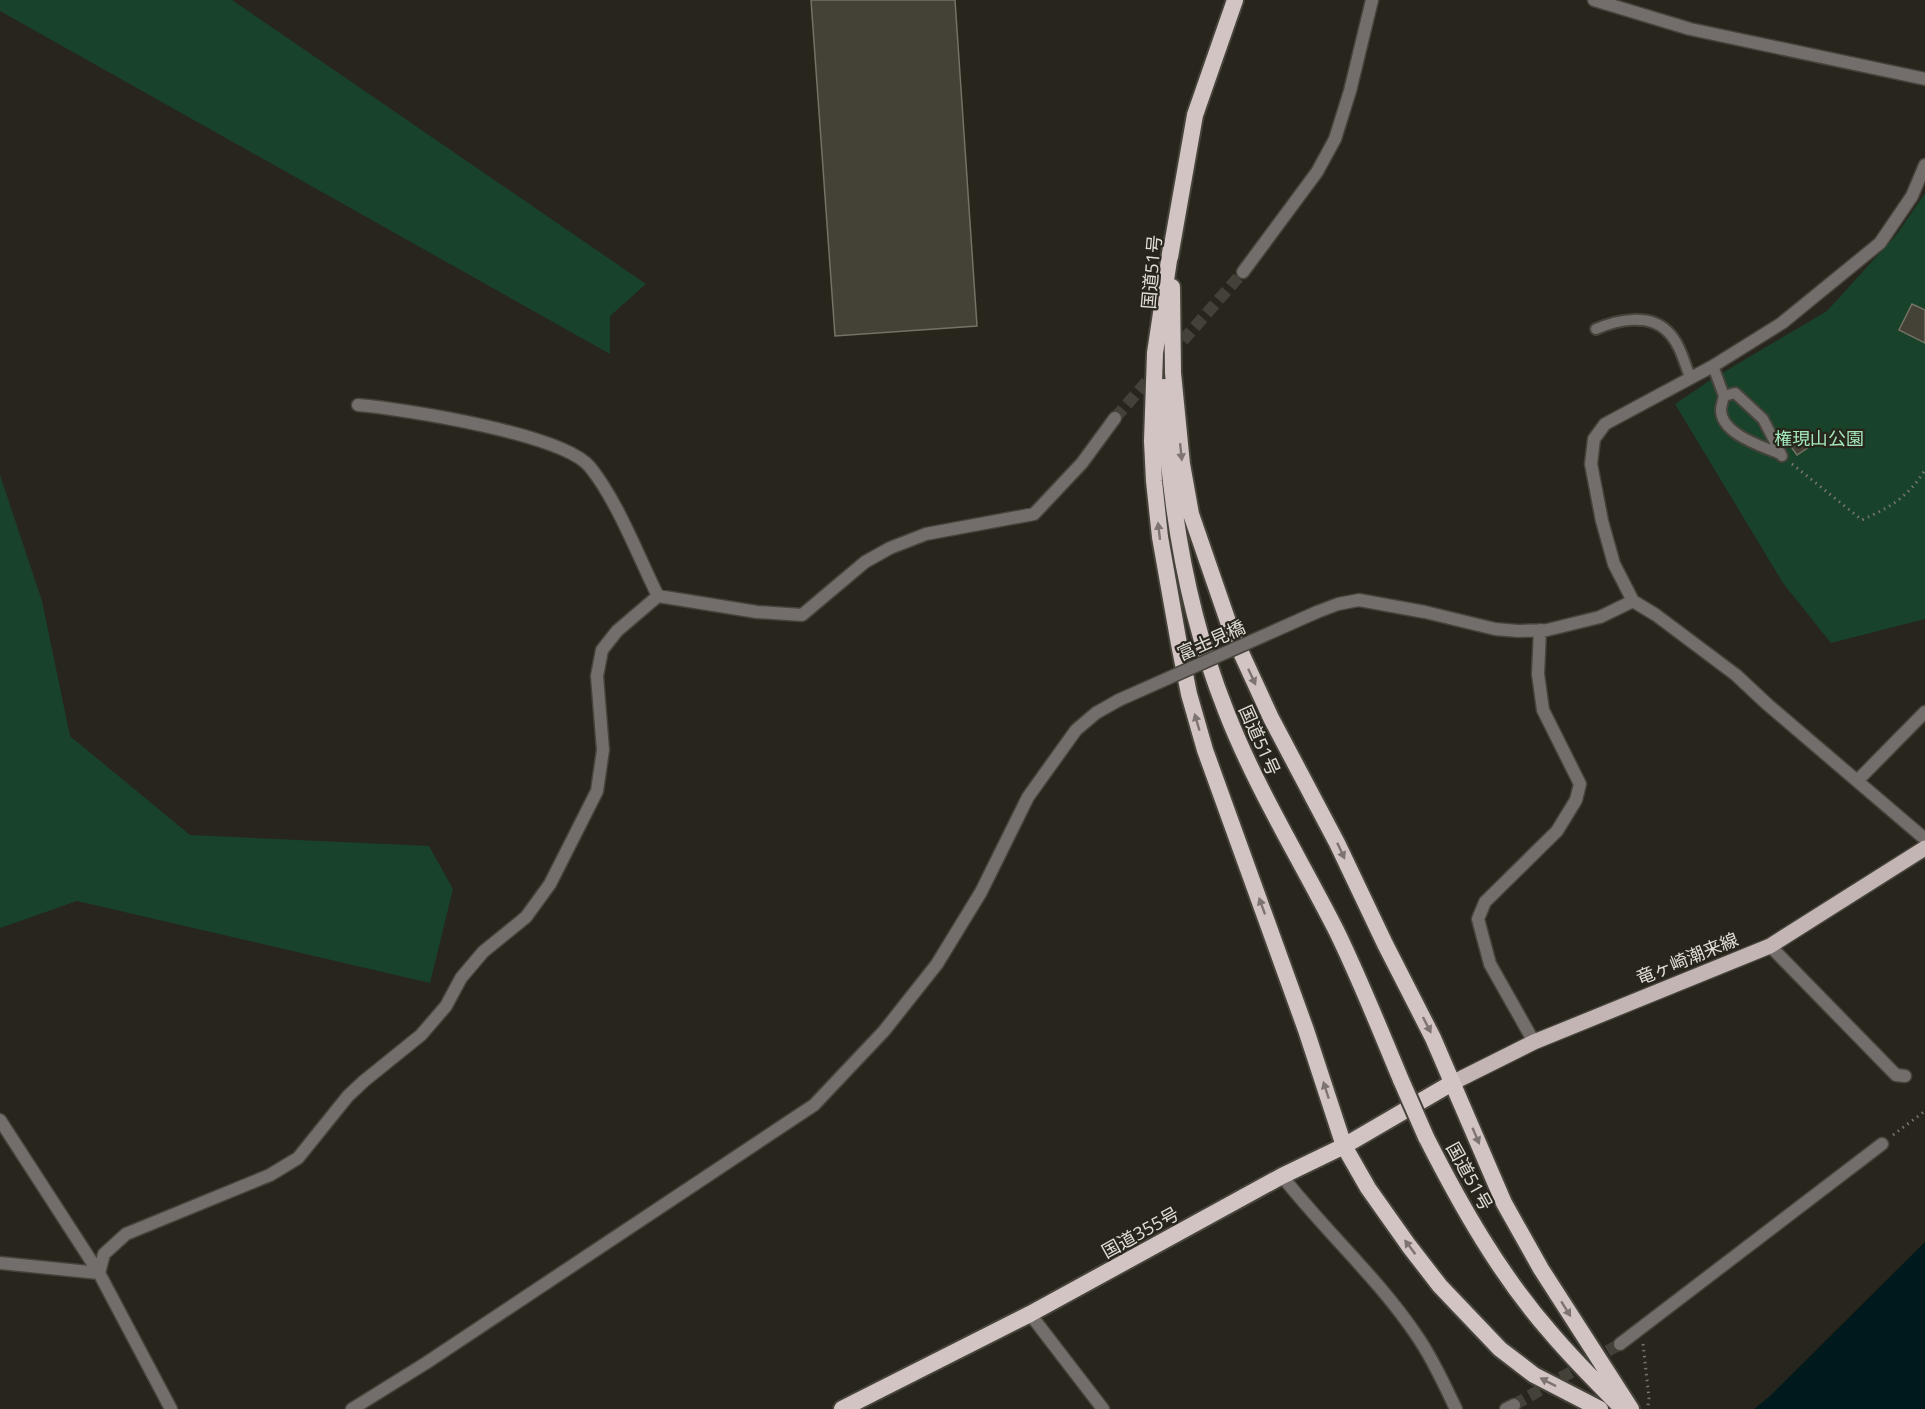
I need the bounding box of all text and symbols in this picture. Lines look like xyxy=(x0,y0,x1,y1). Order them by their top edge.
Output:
street label: 国道51号 xyxy=(1136,234,1166,310)
park label: 権現山公園 xyxy=(1774,426,1864,450)
one-way arrow xyxy=(1176,443,1186,462)
one-way arrow xyxy=(1155,521,1164,540)
street label: 富士見橋 xyxy=(1173,614,1249,666)
one-way arrow xyxy=(1248,668,1257,685)
street label: 国道51号 xyxy=(1234,701,1286,779)
one-way arrow xyxy=(1192,713,1201,731)
one-way arrow xyxy=(1336,842,1345,859)
one-way arrow xyxy=(1256,897,1266,915)
street label: 竜ヶ崎潮来線 xyxy=(1632,927,1742,989)
one-way arrow xyxy=(1422,1017,1432,1034)
one-way arrow xyxy=(1320,1081,1330,1099)
one-way arrow xyxy=(1471,1128,1480,1145)
street label: 国道51号 xyxy=(1441,1138,1499,1214)
street label: 国道355号 xyxy=(1097,1201,1183,1263)
one-way arrow xyxy=(1404,1240,1416,1255)
one-way arrow xyxy=(1560,1301,1571,1317)
one-way arrow xyxy=(1539,1377,1556,1387)

